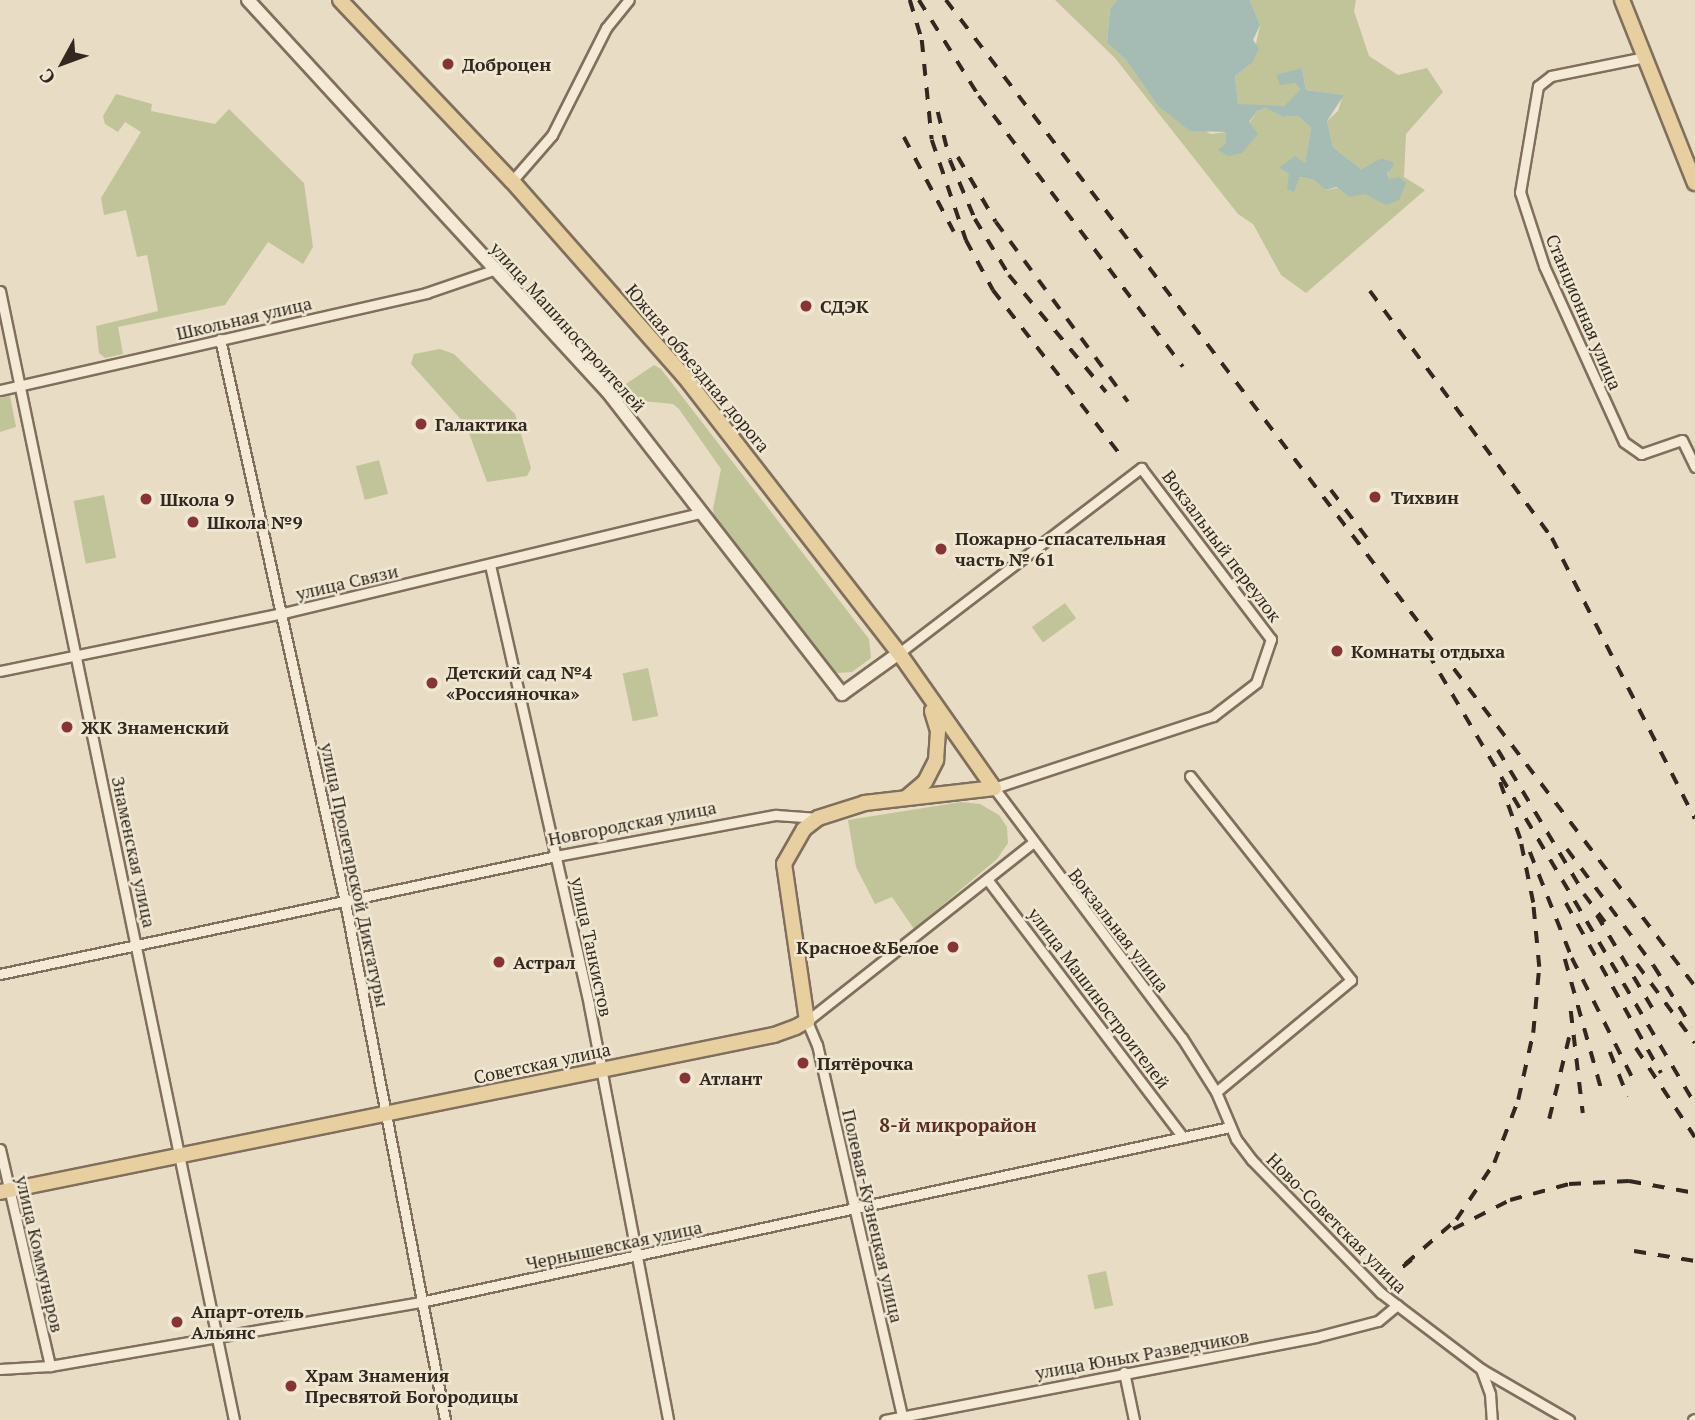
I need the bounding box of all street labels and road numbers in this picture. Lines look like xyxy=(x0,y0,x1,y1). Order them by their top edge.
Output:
street label: Станционная улица xyxy=(1541,231,1627,393)
street label: улица Машиностроителей xyxy=(486,238,650,416)
street label: Южная объездная дорога xyxy=(621,280,775,456)
street label: Школьная улица xyxy=(174,292,314,344)
street label: Вокзальный переулок xyxy=(1158,466,1286,626)
street label: улица Связи xyxy=(294,560,400,604)
street label: улица Пролетарской Диктатуры xyxy=(316,741,394,1009)
street label: Знаменская улица xyxy=(107,774,161,930)
street label: Новгородская улица xyxy=(546,796,718,850)
street label: Вокзальная улица xyxy=(1064,864,1174,996)
street label: улица Танкистов xyxy=(567,875,617,1019)
street label: улица Машиностроителей xyxy=(1024,903,1174,1093)
street label: Советская улица xyxy=(472,1038,612,1088)
street label: Полевая-Кузнецкая улица xyxy=(838,1107,908,1325)
street label: Ново-Советская улица xyxy=(1262,1148,1412,1298)
street label: улица Коммунаров xyxy=(11,1174,69,1334)
street label: Чернышевская улица xyxy=(524,1216,704,1274)
street label: улица Юных Разведчиков xyxy=(1034,1325,1250,1383)

